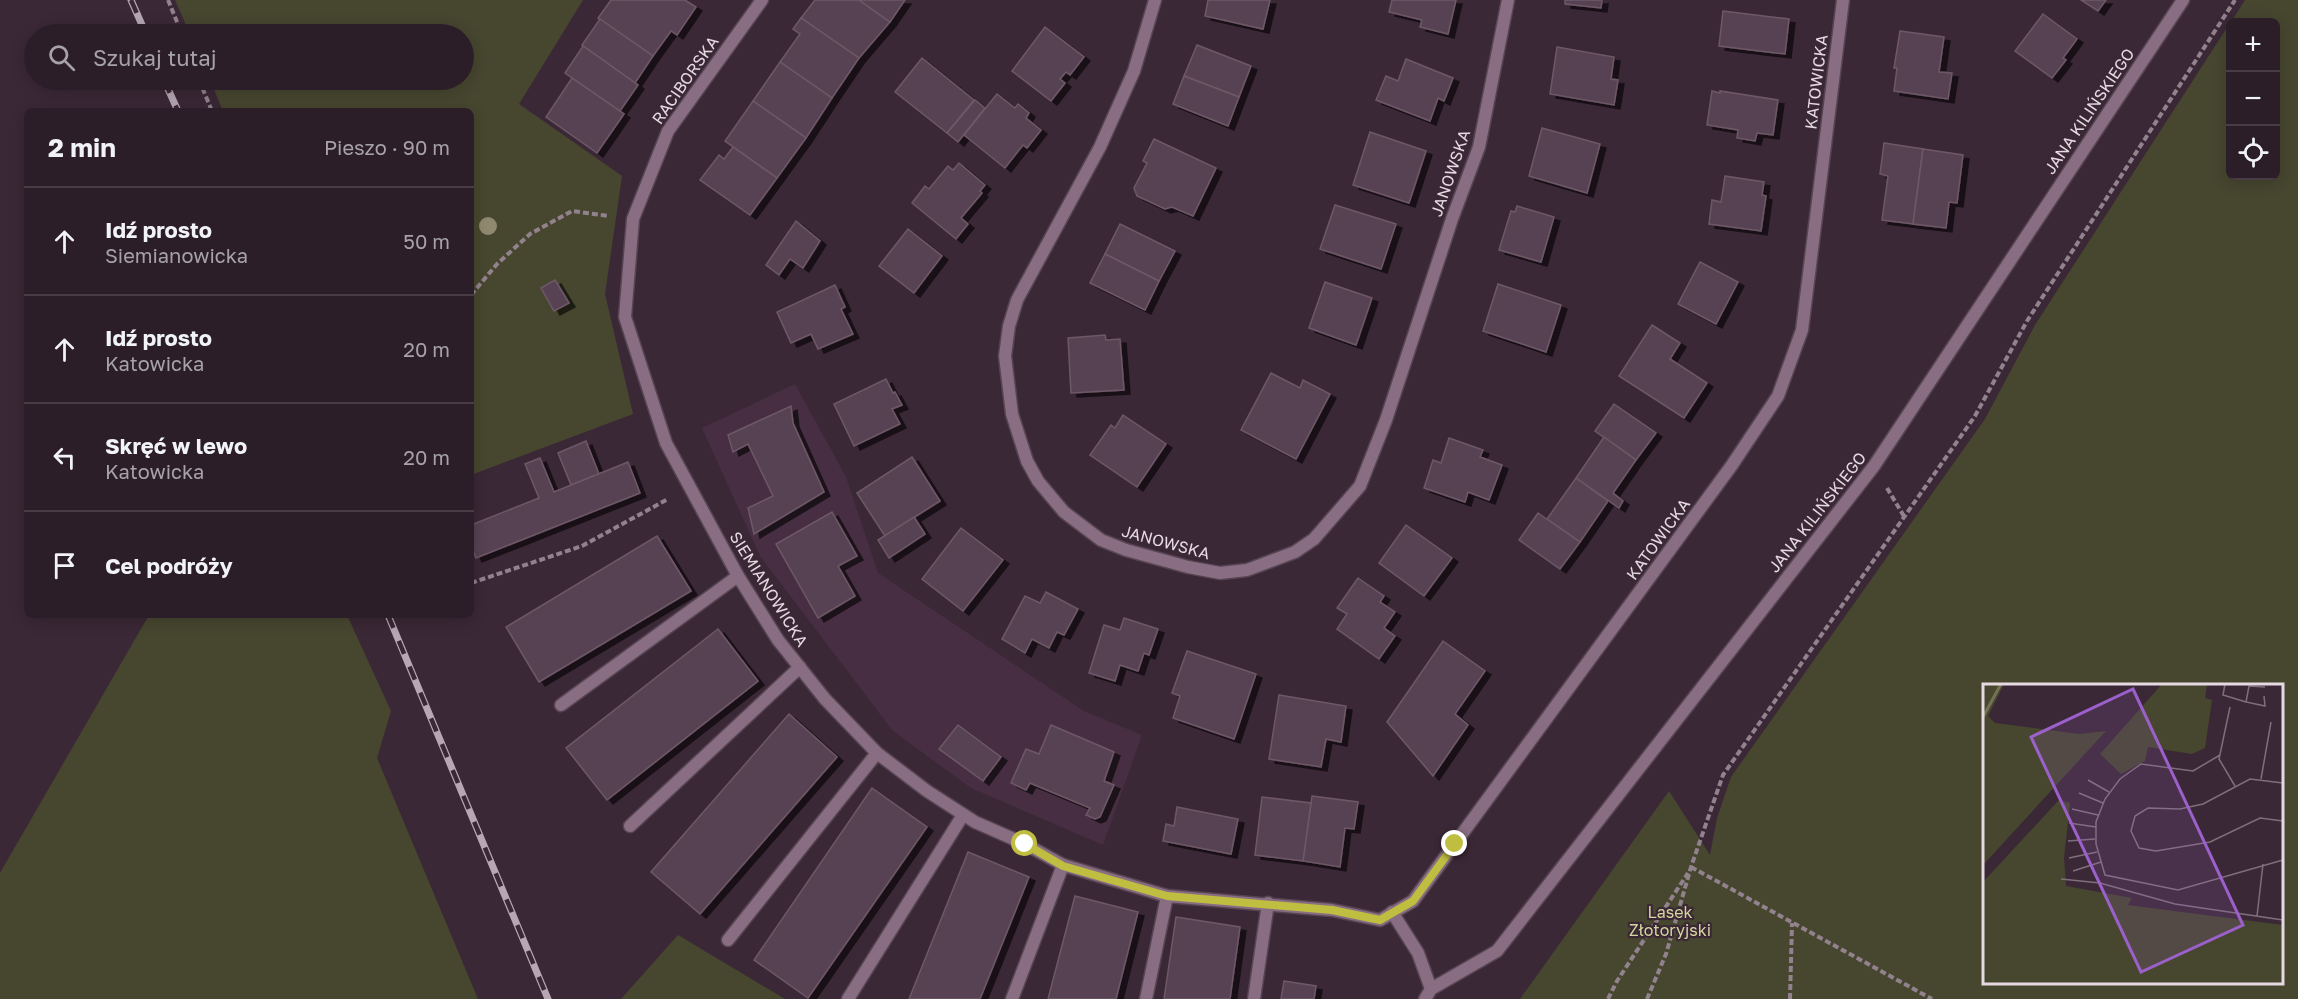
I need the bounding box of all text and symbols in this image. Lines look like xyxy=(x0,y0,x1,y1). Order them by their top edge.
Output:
map controls xyxy=(2226,18,2280,180)
button: + xyxy=(2226,18,2280,72)
search box xyxy=(24,24,474,90)
street label: RACIBORSKA xyxy=(647,32,723,128)
street label: KATOWICKA xyxy=(1800,33,1832,131)
icon: search xyxy=(45,41,78,74)
text: Szukaj tutaj xyxy=(93,44,217,71)
street label: JANA KILIŃSKIEGO xyxy=(2039,44,2139,178)
button: − xyxy=(2226,72,2280,126)
button: locate xyxy=(2226,126,2280,180)
street label: JANOWSKA xyxy=(1426,127,1474,219)
text: 2 min xyxy=(48,132,116,163)
text: Pieszo · 90 m xyxy=(324,135,450,159)
text: Idź prosto xyxy=(105,216,212,243)
icon: ahead xyxy=(48,225,81,258)
text: 50 m xyxy=(403,229,450,253)
text: Siemianowicka xyxy=(105,243,248,267)
text: Idź prosto xyxy=(105,324,212,351)
icon: ahead xyxy=(48,333,81,366)
text: 20 m xyxy=(403,337,450,361)
text: Katowicka xyxy=(105,351,204,375)
text: Skręć w lewo xyxy=(105,432,247,459)
icon: left xyxy=(48,441,81,474)
text: 20 m xyxy=(403,445,450,469)
street label: JANA KILIŃSKIEGO xyxy=(1764,448,1870,576)
text: Katowicka xyxy=(105,459,204,483)
street label: KATOWICKA xyxy=(1622,494,1694,583)
street label: JANOWSKA xyxy=(1120,521,1213,563)
street label: SIEMIANOWICKA xyxy=(726,528,813,650)
icon: arrive xyxy=(48,549,81,582)
text: Cel podróży xyxy=(105,552,233,579)
inset map xyxy=(1983,684,2283,984)
route start xyxy=(1011,830,1037,856)
route end xyxy=(1441,830,1467,856)
park label: Lasek Złotoryjski xyxy=(1629,902,1711,940)

